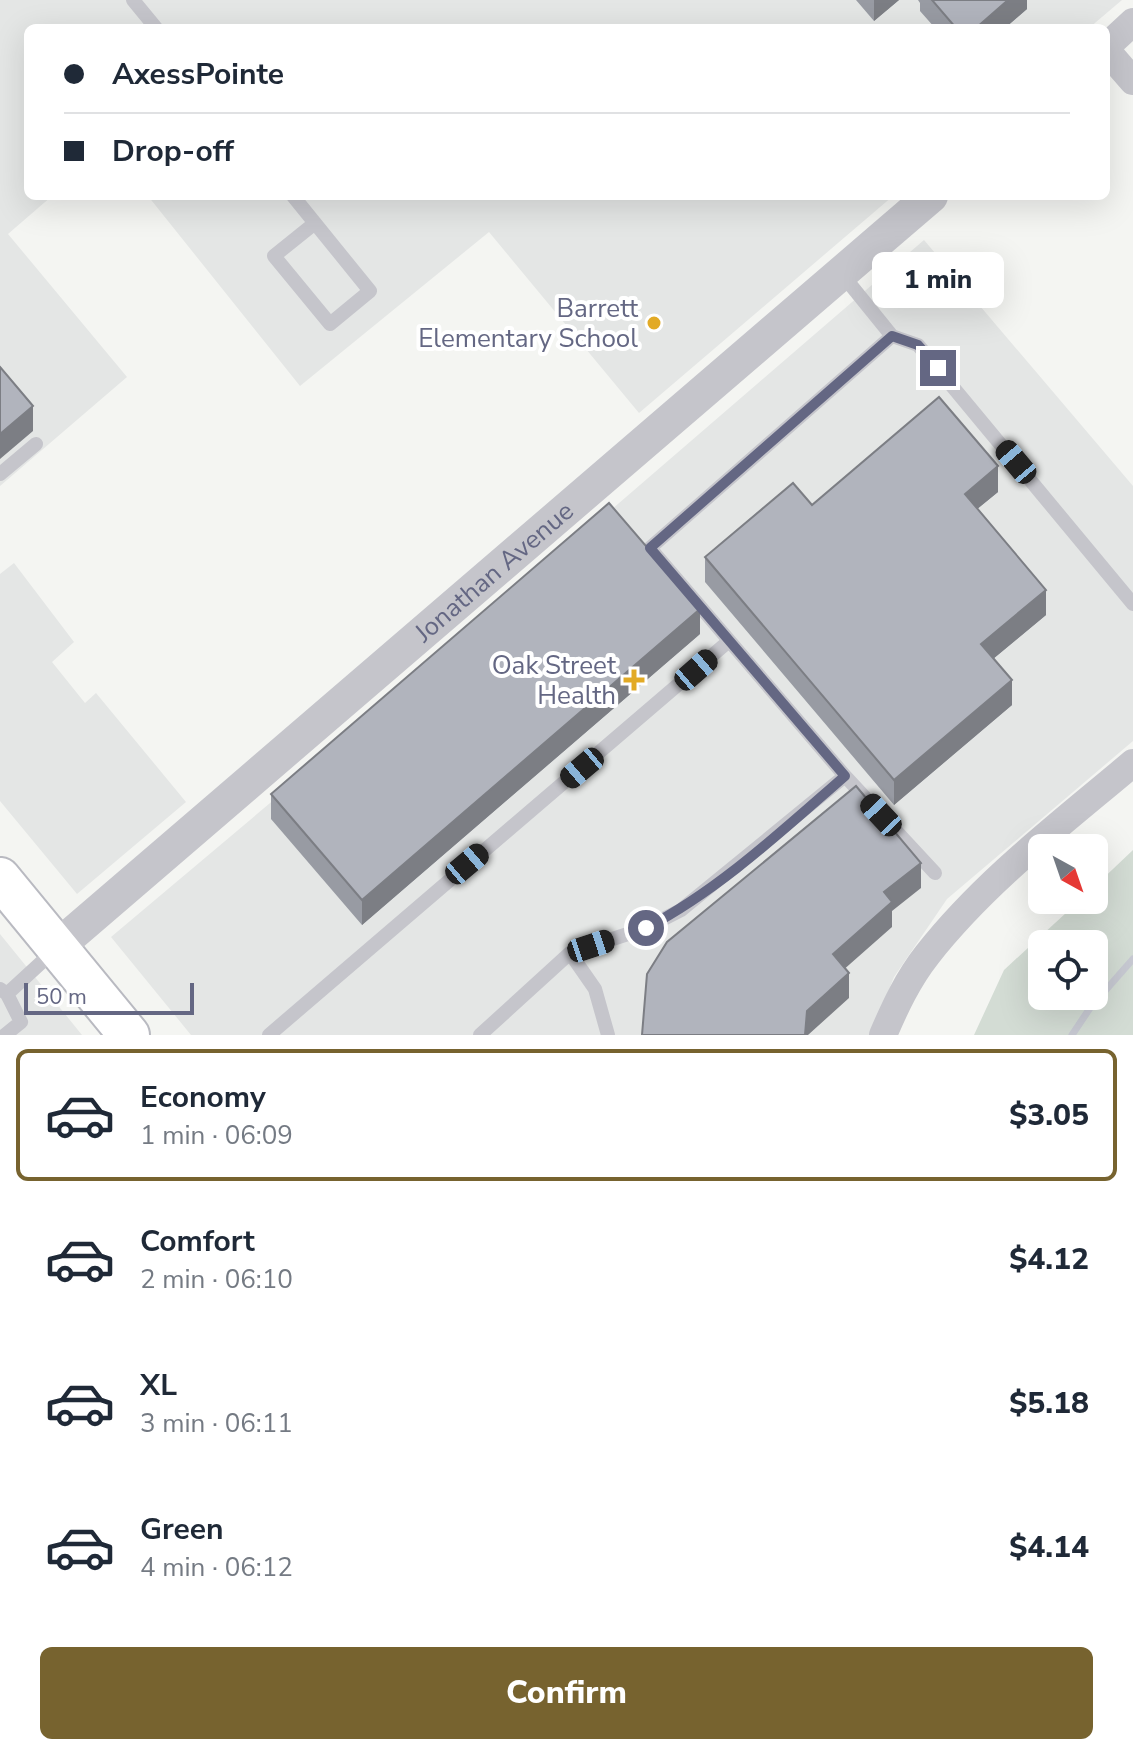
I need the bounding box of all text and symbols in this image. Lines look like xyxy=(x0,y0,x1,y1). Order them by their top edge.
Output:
text: AxessPointe xyxy=(112,54,284,95)
text: Drop-off xyxy=(112,131,234,172)
callout: 1 min xyxy=(872,252,1004,308)
text: 1 min xyxy=(904,262,972,297)
place label: Barrett Elementary School xyxy=(418,291,639,356)
marker: Barrett Elementary School xyxy=(645,314,663,332)
route end xyxy=(920,350,956,386)
car xyxy=(991,436,1041,488)
street label: Jonathan Avenue xyxy=(406,493,581,650)
car xyxy=(670,645,722,695)
place label: Oak Street Health xyxy=(492,648,617,713)
marker: Oak Street Health xyxy=(623,669,645,691)
car xyxy=(556,743,608,793)
car xyxy=(856,789,906,841)
north arrow xyxy=(1028,834,1108,914)
map controls xyxy=(1028,834,1108,1010)
car xyxy=(441,839,493,889)
route start xyxy=(628,910,664,946)
car xyxy=(564,927,618,965)
button: locate xyxy=(1028,930,1108,1010)
scale bar xyxy=(24,979,194,1015)
text: 50 m xyxy=(36,982,87,1012)
text: Economy xyxy=(140,1077,266,1118)
icon: car xyxy=(44,1079,116,1151)
text: $3.05 xyxy=(1009,1095,1089,1136)
text: 1 min · 06:09 xyxy=(140,1118,293,1153)
text: Comfort xyxy=(140,1221,255,1262)
icon: car xyxy=(44,1223,116,1295)
text: $4.12 xyxy=(1009,1239,1089,1280)
text: 2 min · 06:10 xyxy=(140,1262,293,1297)
text: XL xyxy=(140,1365,177,1406)
icon: car xyxy=(44,1367,116,1439)
text: $5.18 xyxy=(1009,1383,1089,1424)
text: 3 min · 06:11 xyxy=(140,1406,293,1441)
text: Green xyxy=(140,1509,224,1550)
icon: car xyxy=(44,1511,116,1583)
text: $4.14 xyxy=(1009,1527,1089,1568)
text: 4 min · 06:12 xyxy=(140,1550,293,1585)
button: Confirm xyxy=(40,1647,1093,1739)

